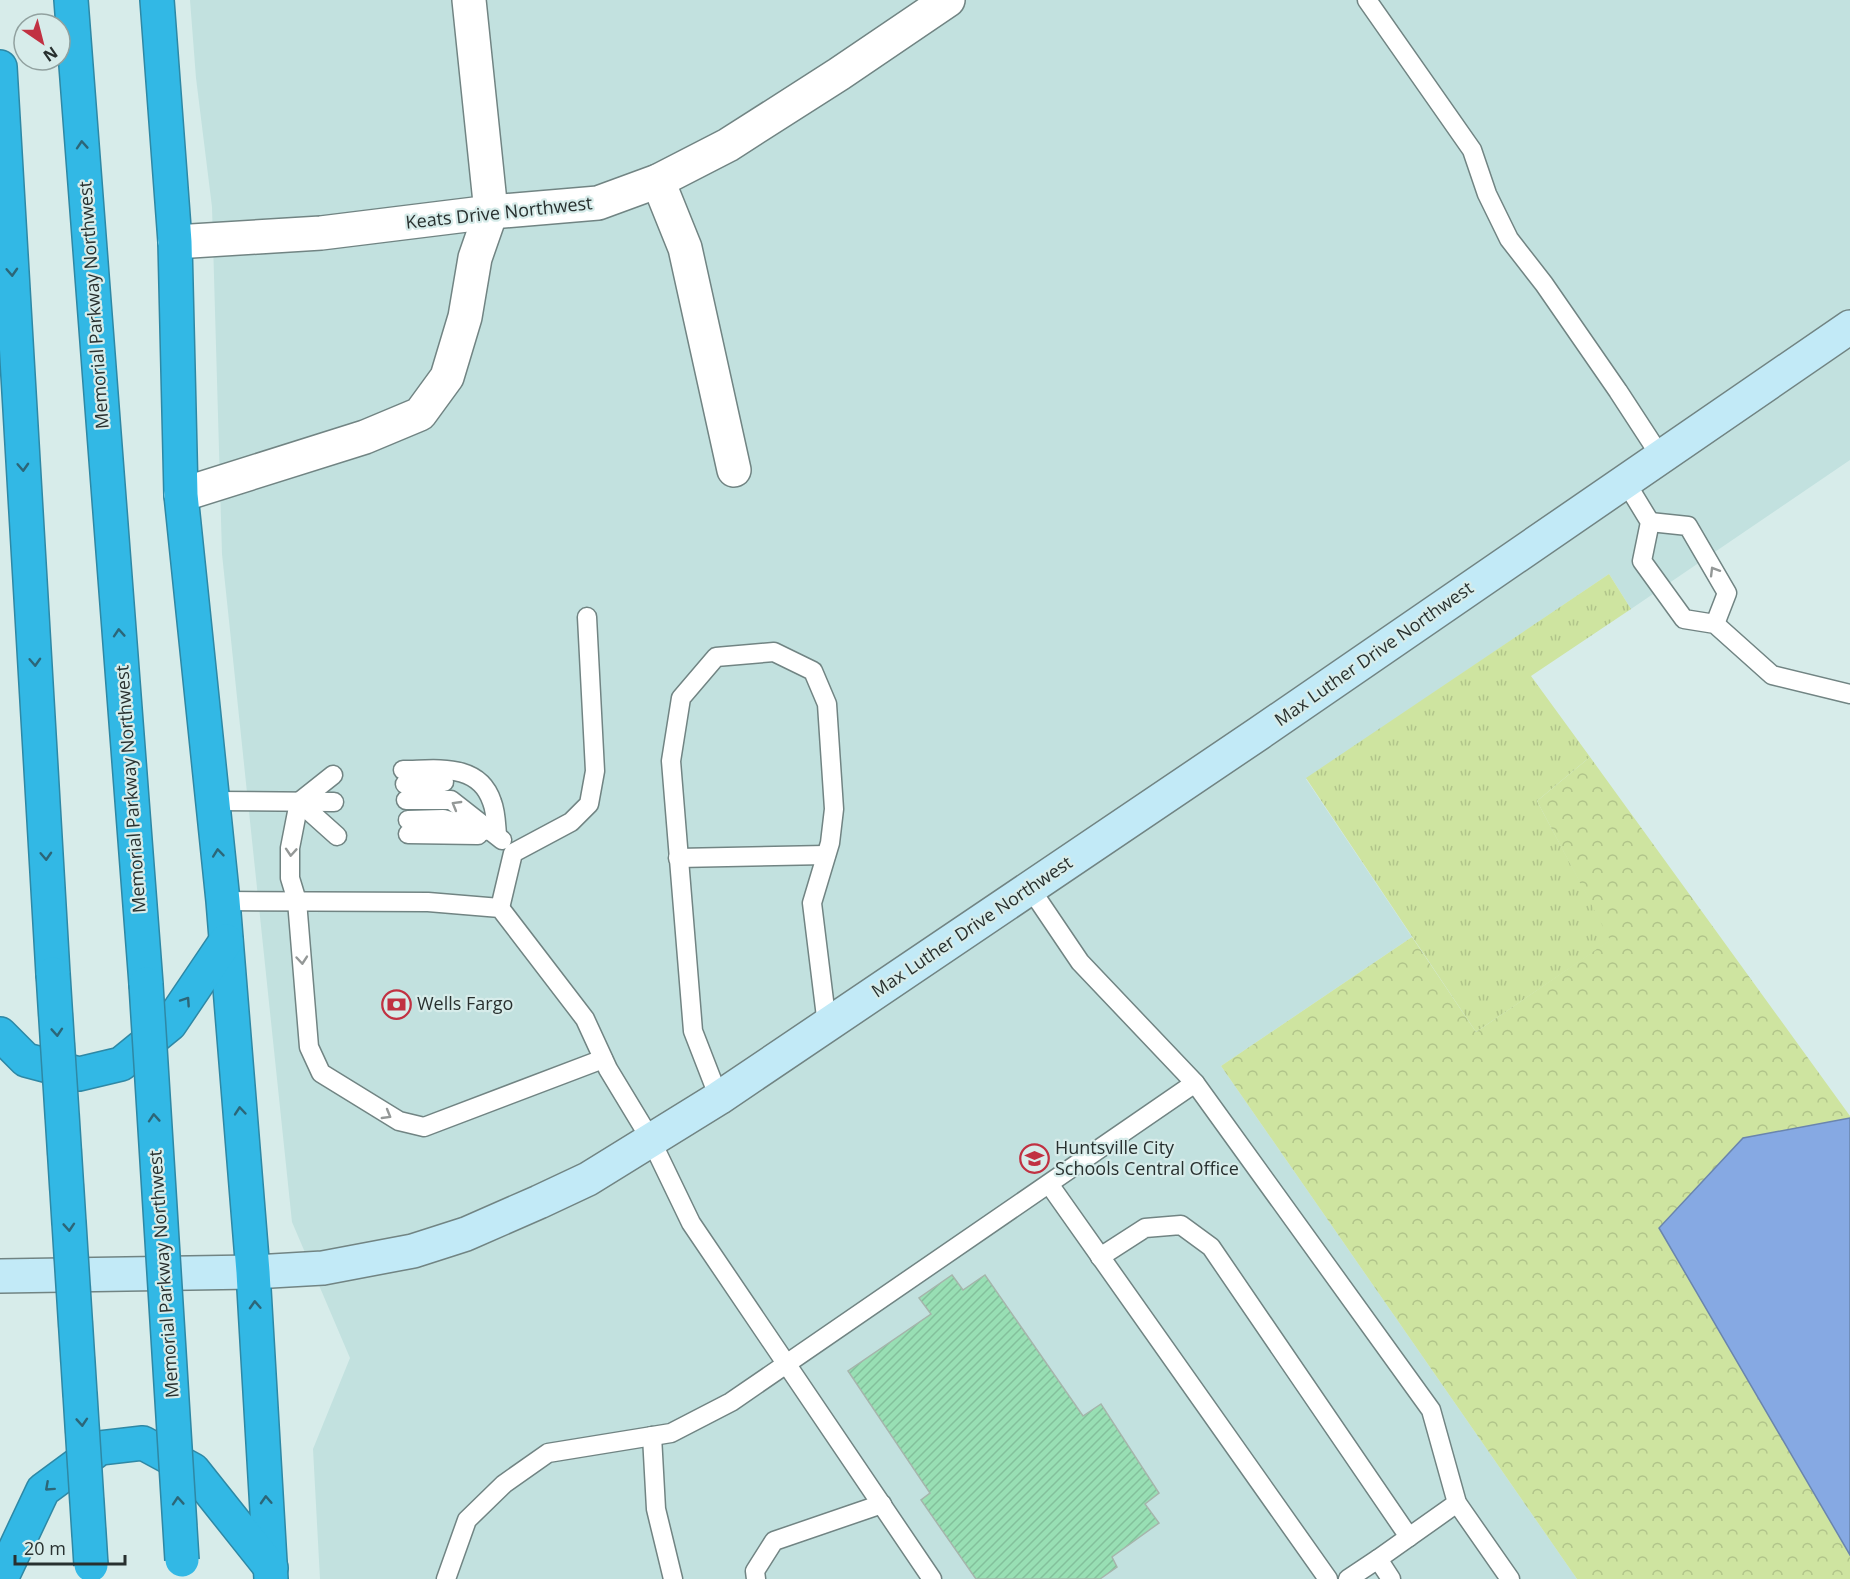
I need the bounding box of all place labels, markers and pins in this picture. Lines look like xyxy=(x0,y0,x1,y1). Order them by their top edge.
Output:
bank icon: Wells Fargo xyxy=(380,988,412,1020)
place label: Wells Fargo xyxy=(417,991,513,1015)
place label: Huntsville City Schools Central Office xyxy=(1055,1135,1239,1180)
school or university icon: Huntsville City Schools Central Office xyxy=(1018,1142,1050,1174)

